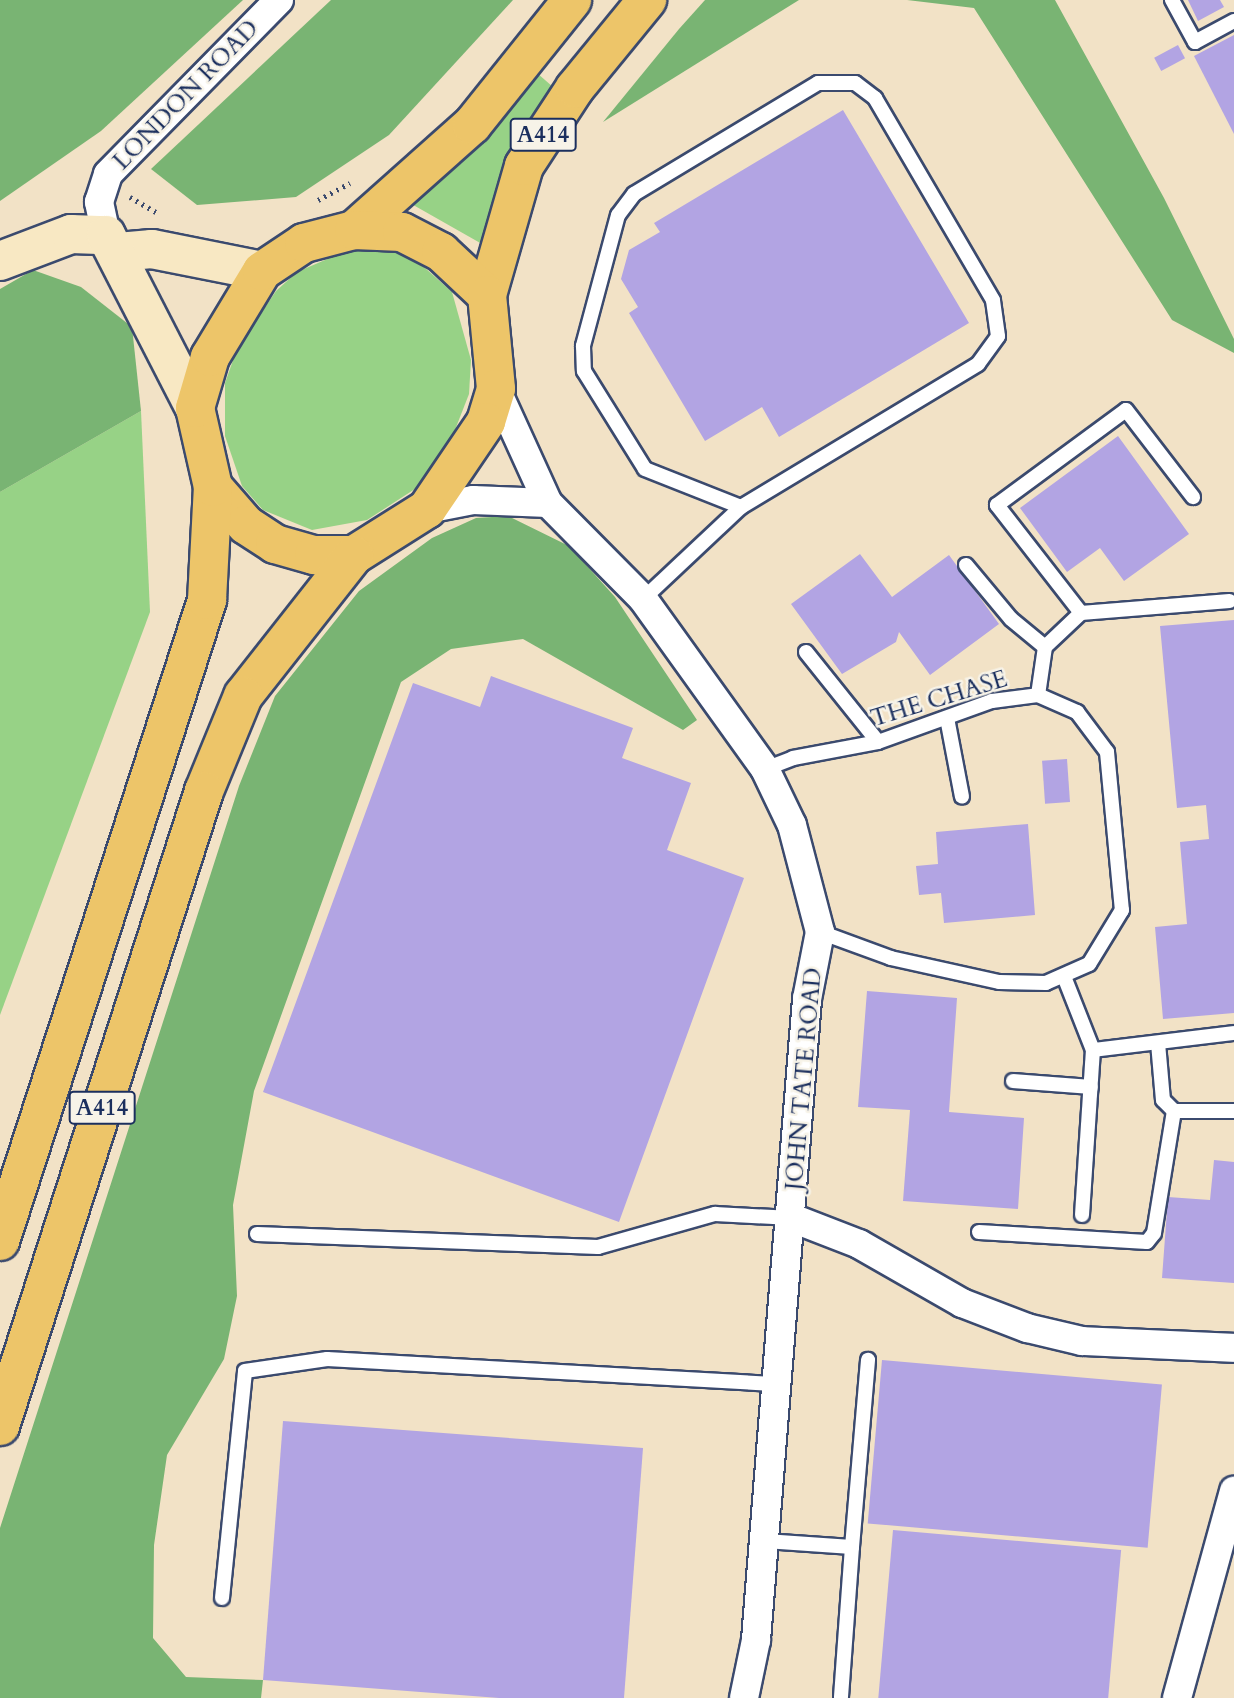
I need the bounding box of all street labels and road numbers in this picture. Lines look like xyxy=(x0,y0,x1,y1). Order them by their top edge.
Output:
street label: LONDON ROAD xyxy=(107,14,265,176)
road number: A414 xyxy=(508,116,578,154)
street label: THE CHASE xyxy=(867,665,1011,733)
street label: JOHN TATE ROAD xyxy=(780,967,828,1191)
road number: A414 xyxy=(67,1088,137,1128)

